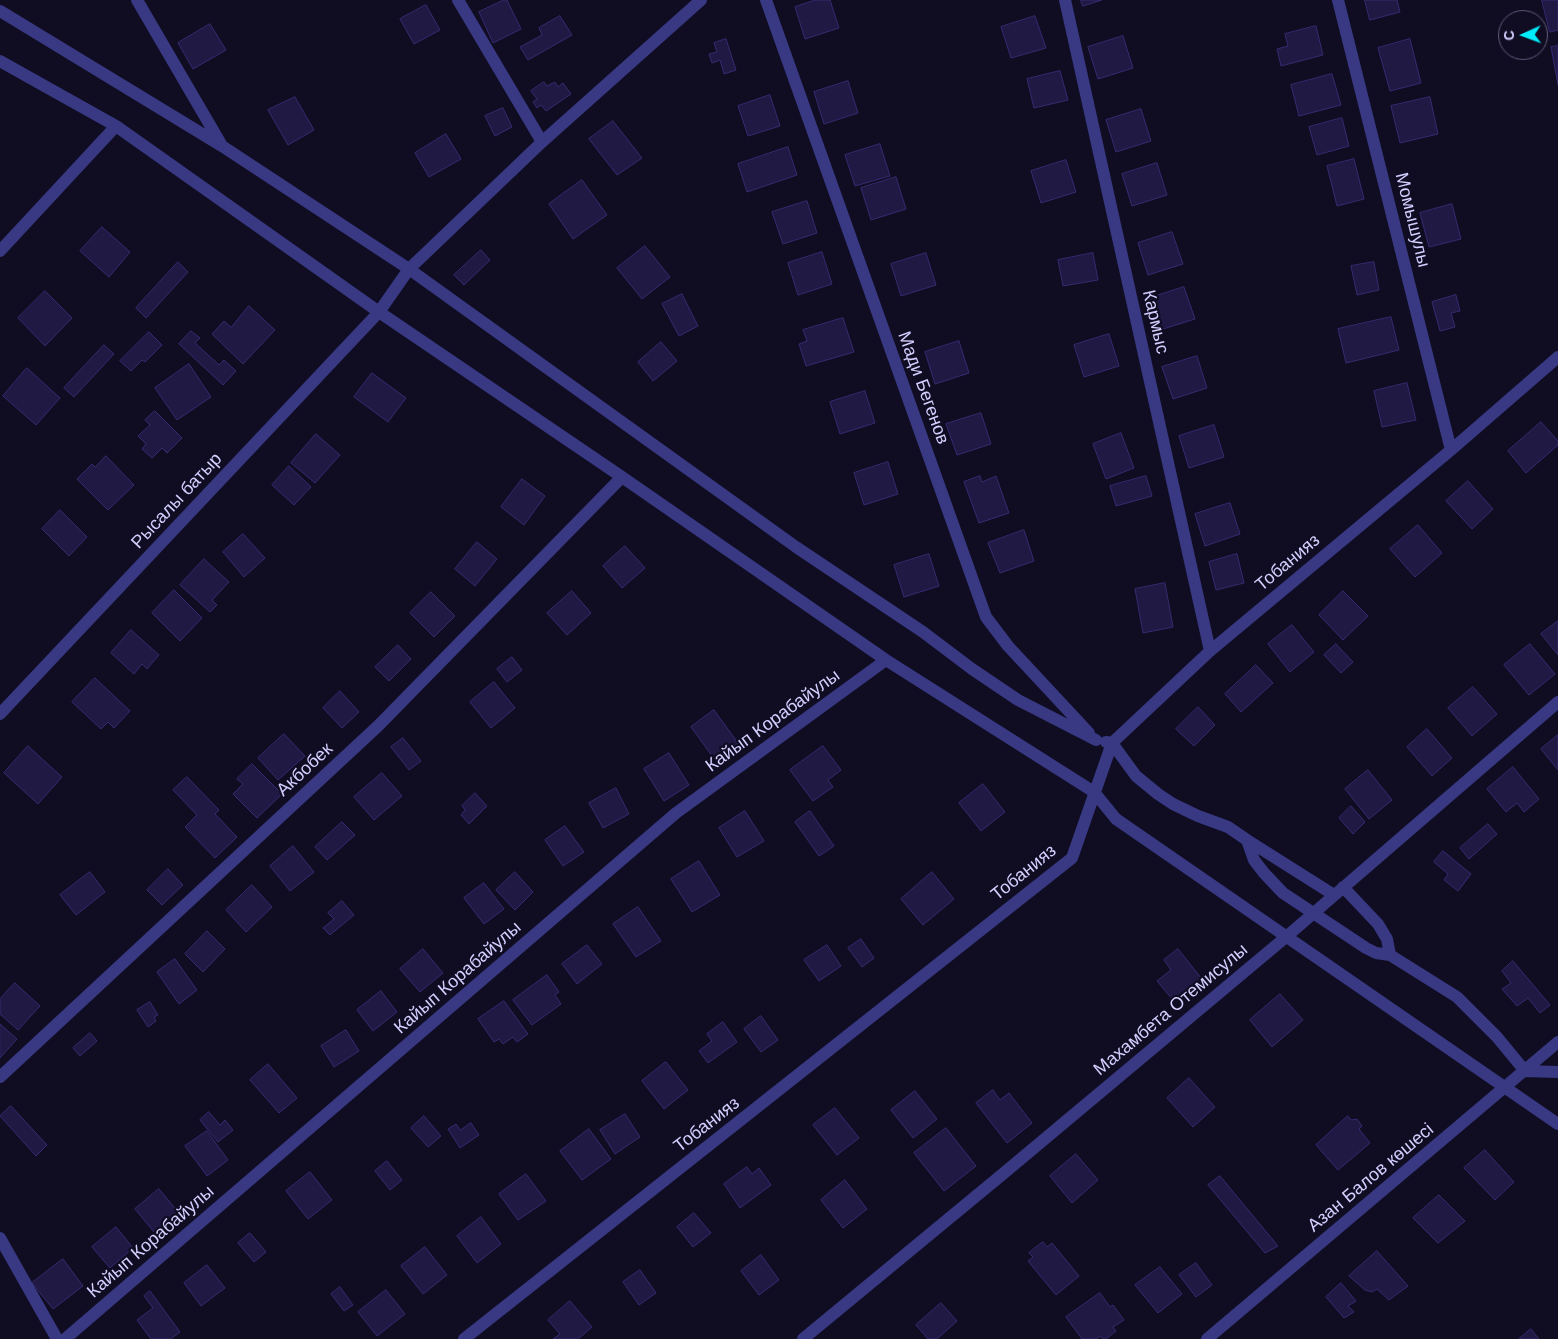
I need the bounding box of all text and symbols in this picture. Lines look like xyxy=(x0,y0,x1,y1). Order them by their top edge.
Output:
north arrow xyxy=(1498,10,1548,60)
text: С xyxy=(1501,30,1517,41)
street label: Момышулы xyxy=(1390,170,1434,270)
street label: Кармыс xyxy=(1137,288,1173,356)
street label: Мади Бегенов xyxy=(893,329,953,447)
street label: Рысалы батыр xyxy=(127,449,227,553)
street label: Тобанияз xyxy=(1251,530,1325,596)
street label: Кайып Корабайулы xyxy=(702,665,844,777)
street label: Акбобек xyxy=(273,739,337,801)
street label: Тобанияз xyxy=(987,840,1061,906)
street label: Кайып Корабайулы xyxy=(390,917,526,1039)
street label: Махамбета Отемисулы xyxy=(1090,939,1252,1081)
street label: Тобанияз xyxy=(670,1093,744,1157)
street label: Азан Балов көшесі xyxy=(1304,1119,1438,1237)
street label: Кайып Корабайулы xyxy=(83,1181,219,1303)

